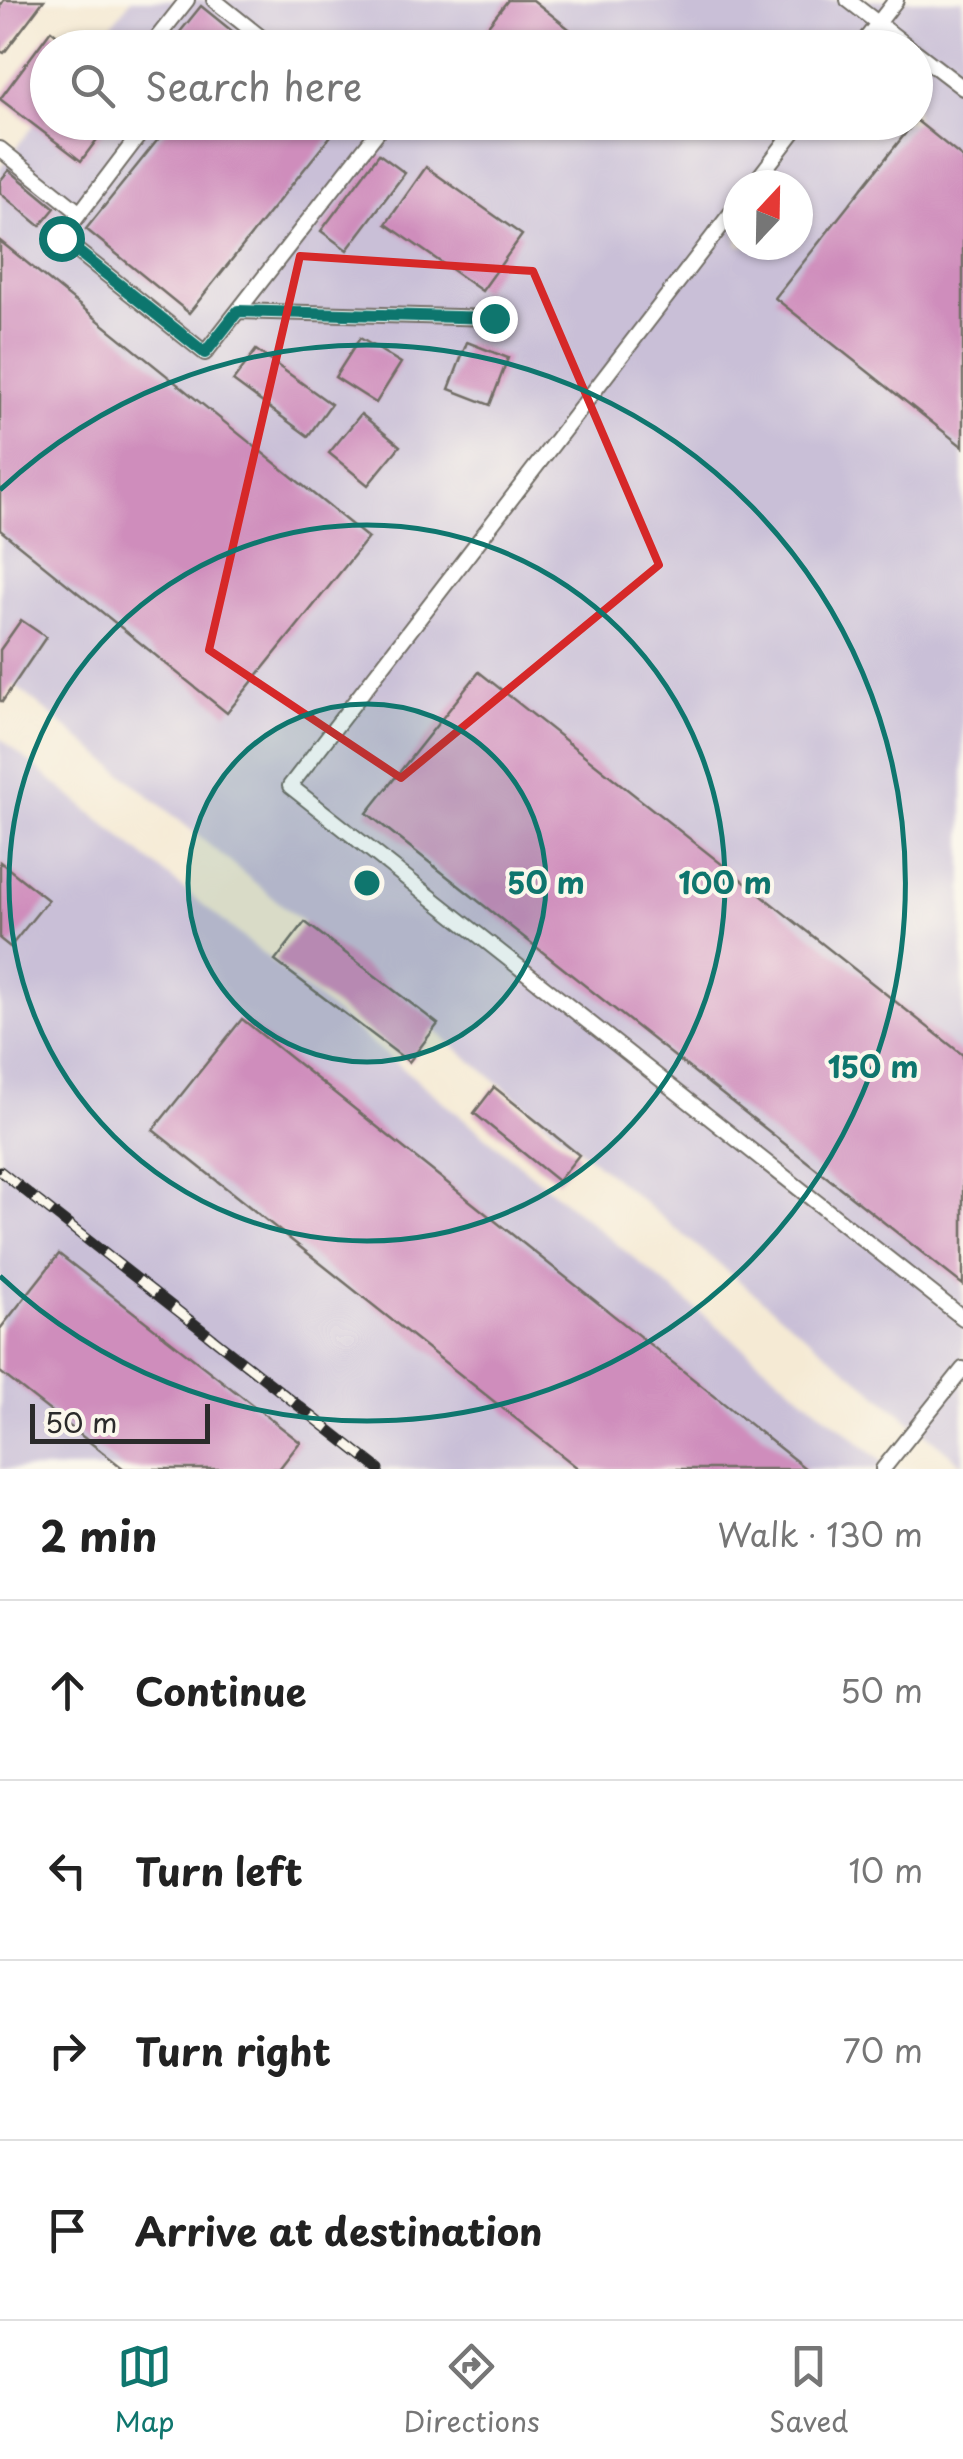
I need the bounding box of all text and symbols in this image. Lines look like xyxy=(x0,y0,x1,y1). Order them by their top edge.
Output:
search box xyxy=(30,30,933,140)
text: Search here xyxy=(145,57,362,114)
icon: search xyxy=(65,58,120,113)
north arrow xyxy=(723,170,813,260)
route start xyxy=(39,216,85,262)
route end xyxy=(472,296,518,342)
text: 50 m xyxy=(507,859,585,904)
text: 100 m xyxy=(678,859,772,904)
centre of rings xyxy=(349,865,385,901)
text: 150 m xyxy=(828,1043,918,1088)
scale bar xyxy=(30,1399,210,1444)
text: 50 m xyxy=(45,1400,118,1443)
text: 2 min xyxy=(40,1503,157,1566)
text: Walk · 130 m xyxy=(718,1510,923,1558)
text: Continue xyxy=(135,1662,306,1719)
icon: ahead xyxy=(40,1663,95,1718)
text: 50 m xyxy=(840,1666,923,1714)
text: Turn left xyxy=(135,1842,303,1899)
icon: left xyxy=(40,1843,95,1898)
text: 10 m xyxy=(849,1846,923,1894)
text: Turn right xyxy=(135,2022,331,2079)
icon: right xyxy=(40,2023,95,2078)
text: 70 m xyxy=(843,2026,923,2074)
text: Arrive at destination xyxy=(135,2202,543,2259)
icon: arrive xyxy=(40,2203,95,2258)
tab: Map xyxy=(115,2339,174,2442)
tab: Directions xyxy=(404,2339,540,2442)
tab: Saved xyxy=(769,2339,848,2442)

